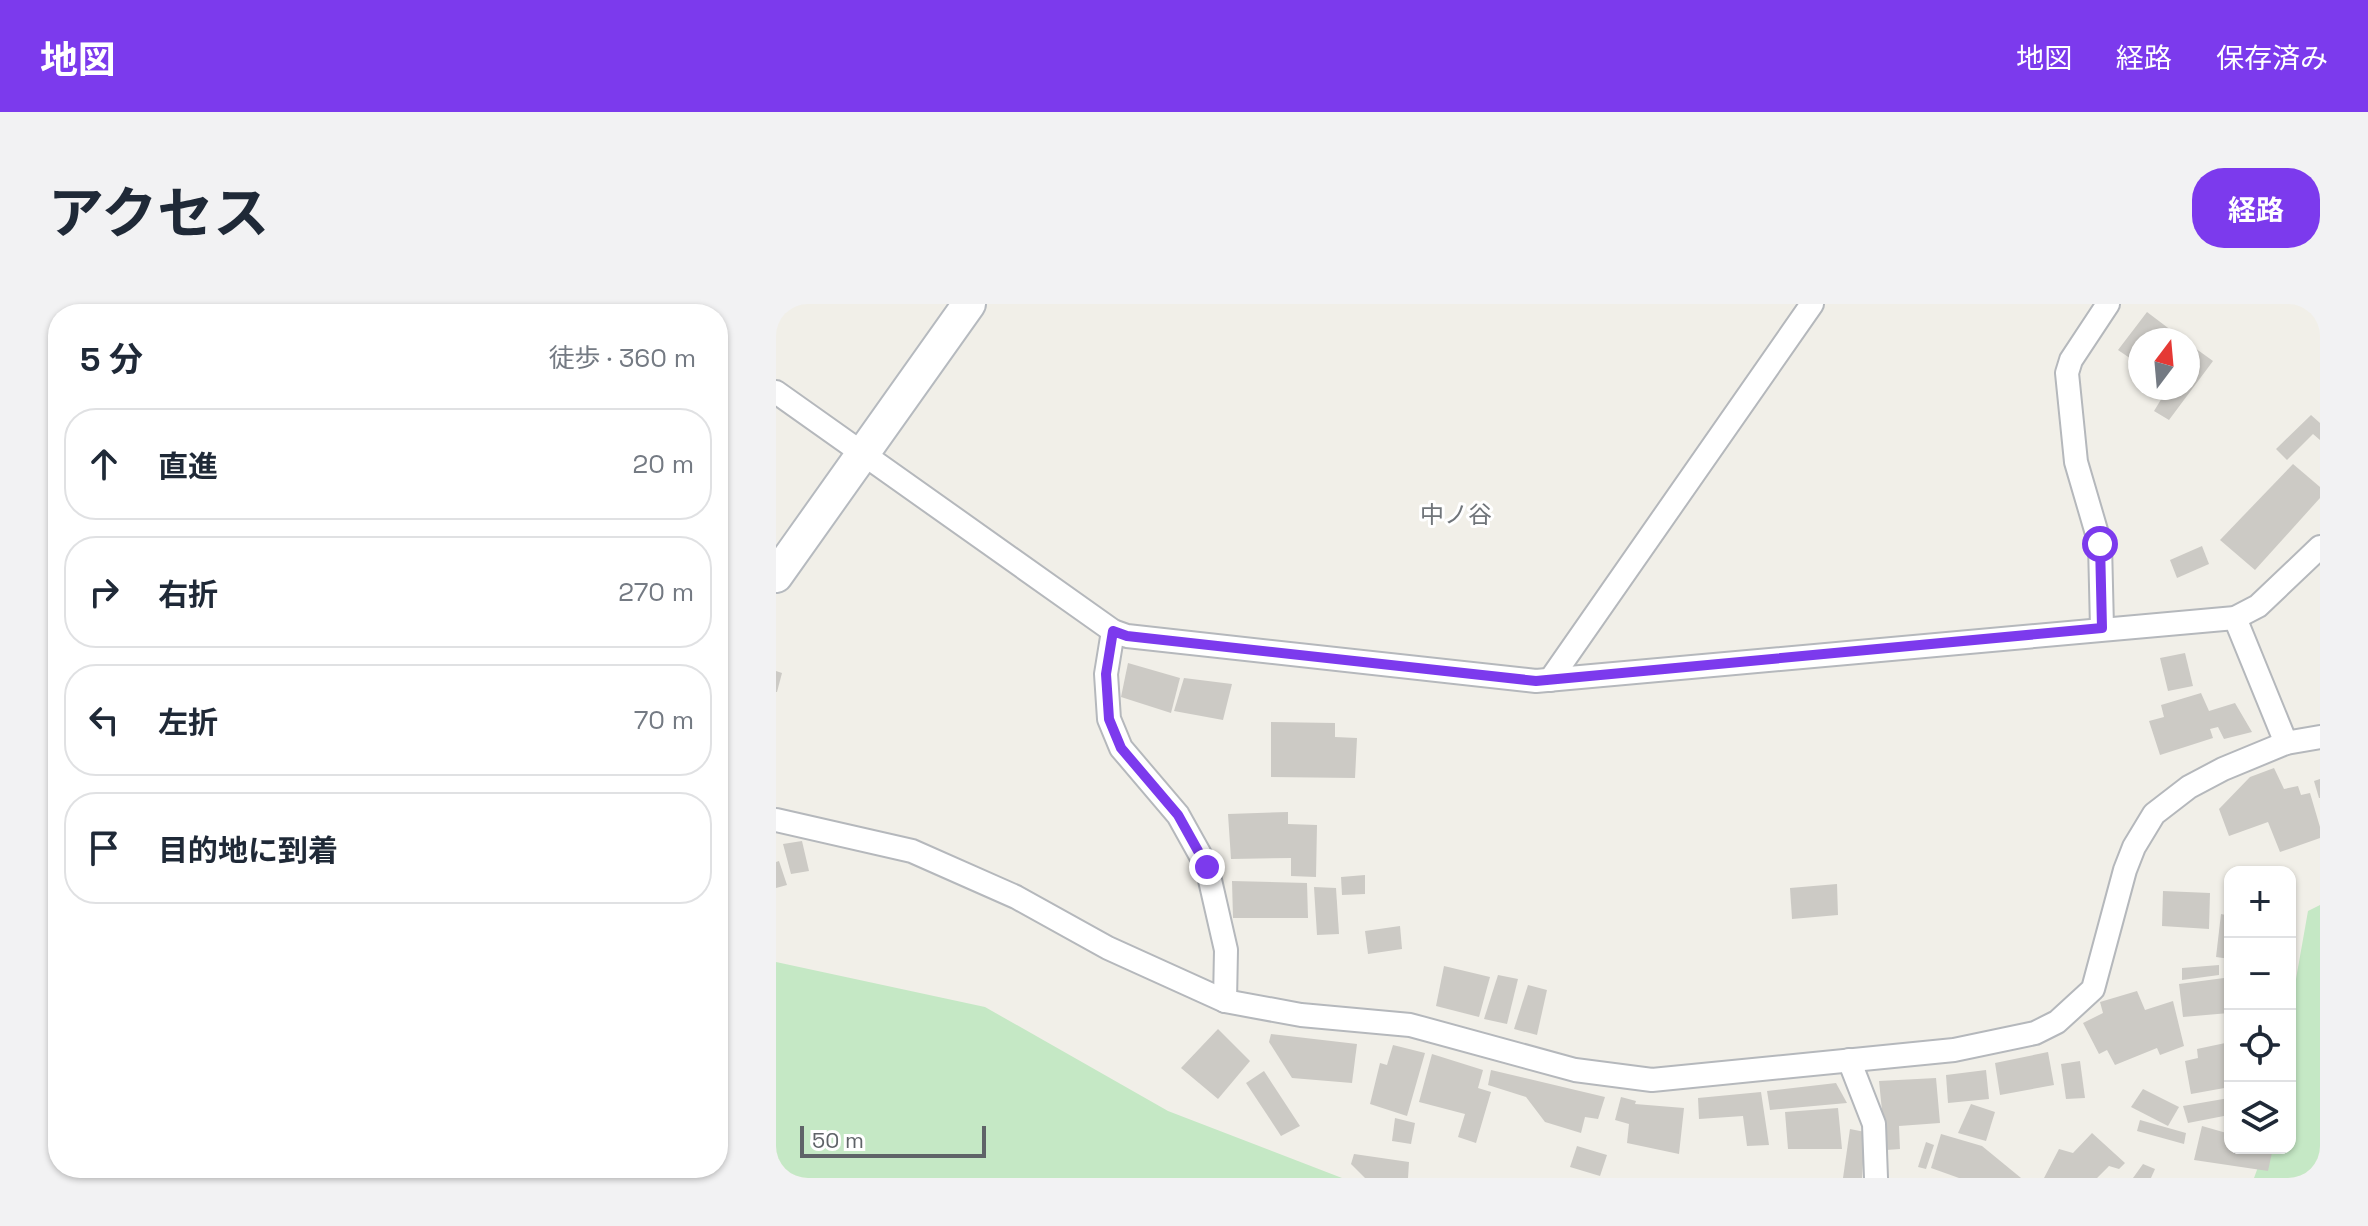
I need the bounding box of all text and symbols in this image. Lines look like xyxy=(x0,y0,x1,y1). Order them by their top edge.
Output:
text: 地図 xyxy=(40,36,116,84)
text: 地図 xyxy=(2016,40,2072,76)
text: 経路 xyxy=(2116,40,2172,76)
text: 保存済み xyxy=(2216,40,2328,76)
button: 経路 xyxy=(2192,168,2320,248)
text: アクセス xyxy=(48,178,269,249)
north arrow xyxy=(2128,328,2200,400)
text: 5 分 xyxy=(80,338,143,381)
text: 徒歩 · 360 m xyxy=(548,341,696,375)
icon: ahead xyxy=(82,442,126,486)
text: 直進 xyxy=(158,447,218,486)
text: 20 m xyxy=(633,447,694,481)
district label: 中ノ谷 xyxy=(1420,499,1492,530)
route start xyxy=(2082,526,2118,562)
icon: right xyxy=(82,570,126,614)
text: 右折 xyxy=(158,575,218,614)
text: 270 m xyxy=(618,575,694,609)
icon: left xyxy=(82,698,126,742)
text: 左折 xyxy=(158,703,218,742)
text: 70 m xyxy=(634,703,694,737)
icon: arrive xyxy=(82,826,126,870)
text: 目的地に到着 xyxy=(158,831,338,870)
route end xyxy=(1189,849,1225,885)
map controls xyxy=(2224,866,2296,1154)
button: + xyxy=(2224,866,2296,938)
button: − xyxy=(2224,938,2296,1010)
button: locate xyxy=(2224,1010,2296,1082)
button: layers xyxy=(2224,1082,2296,1154)
scale bar xyxy=(800,1122,986,1158)
text: 50 m xyxy=(812,1126,864,1154)

